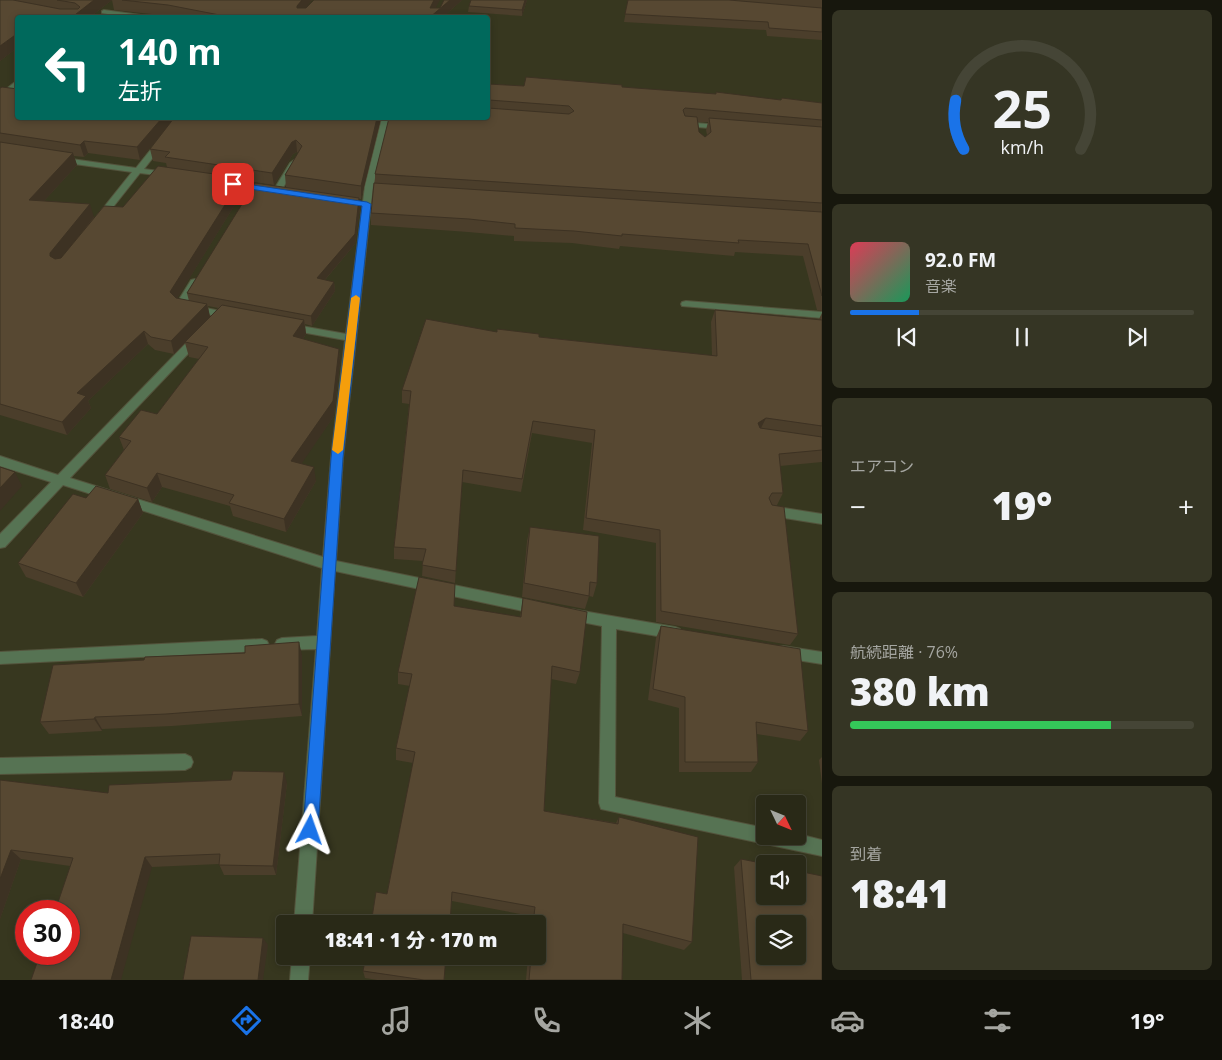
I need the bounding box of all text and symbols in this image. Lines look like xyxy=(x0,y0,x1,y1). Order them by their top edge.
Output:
text: 140 m xyxy=(118,28,222,75)
icon: left xyxy=(35,35,100,100)
text: 25 xyxy=(992,72,1052,143)
text: 左折 xyxy=(118,75,162,105)
text: km/h xyxy=(1000,135,1044,159)
pin xyxy=(212,163,254,205)
icon: arrive xyxy=(219,170,247,198)
text: 92.0 FM xyxy=(925,247,996,273)
text: 音楽 xyxy=(925,275,957,297)
icon: previous xyxy=(893,323,921,351)
icon: pause xyxy=(1008,323,1036,351)
icon: next xyxy=(1123,323,1151,351)
text: エアコン xyxy=(850,455,914,477)
text: 19° xyxy=(992,479,1052,531)
text: − xyxy=(850,487,866,525)
text: + xyxy=(1178,487,1194,525)
text: 航続距離 · 76% xyxy=(850,641,958,663)
text: 380 km xyxy=(850,665,990,717)
north arrow xyxy=(756,795,806,845)
map controls xyxy=(756,795,806,965)
position arrow xyxy=(283,803,335,855)
text: 到着 xyxy=(850,843,882,865)
button: sound xyxy=(756,855,806,905)
text: 18:41 xyxy=(850,867,950,919)
speed limit sign: 30 xyxy=(15,900,80,965)
button: layers xyxy=(756,915,806,965)
text: 18:41 · 1 分 · 170 m xyxy=(324,927,498,953)
icon: directions xyxy=(229,1003,264,1038)
icon: music xyxy=(379,1003,414,1038)
icon: phone xyxy=(529,1003,564,1038)
icon: climate xyxy=(680,1003,715,1038)
icon: car xyxy=(830,1003,865,1038)
icon: filters xyxy=(980,1003,1015,1038)
text: 18:40 xyxy=(58,1005,114,1035)
text: 19° xyxy=(1130,1005,1164,1035)

